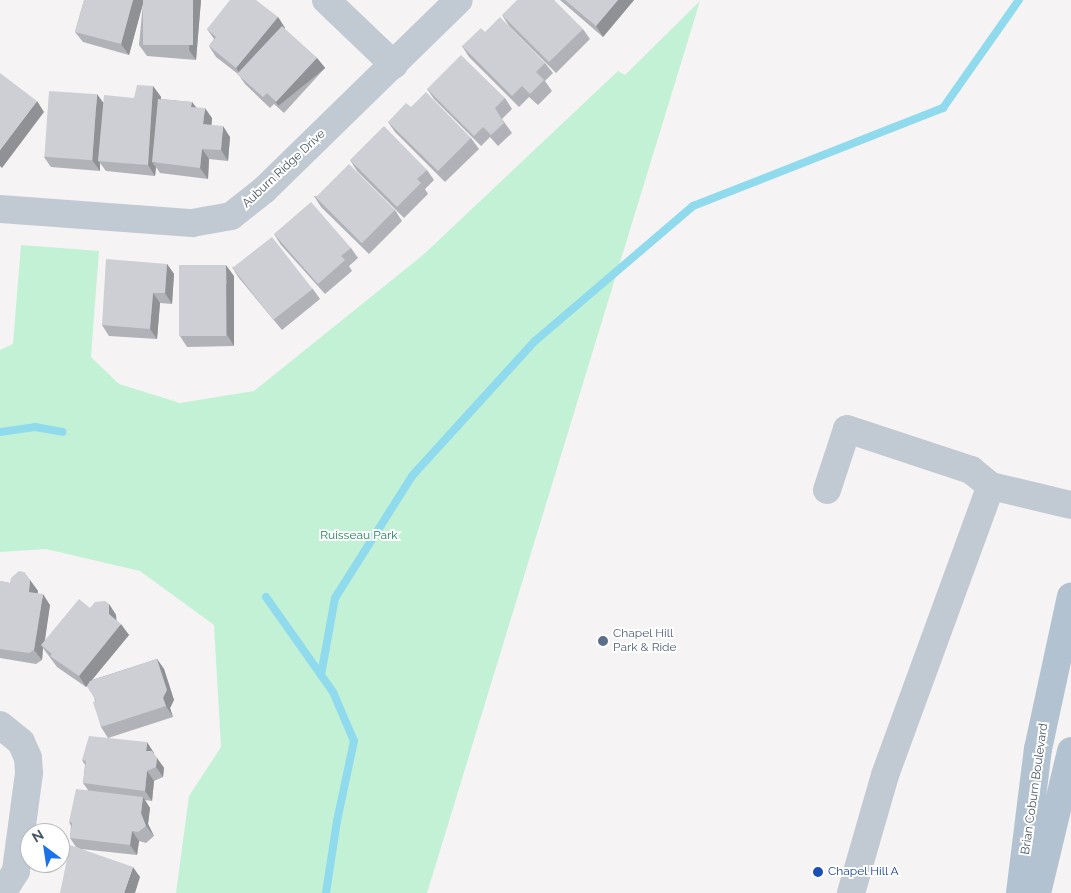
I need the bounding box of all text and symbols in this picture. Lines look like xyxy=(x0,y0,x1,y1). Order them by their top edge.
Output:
street label: Auburn Ridge Drive xyxy=(240,127,328,211)
park label: Ruisseau Park xyxy=(320,529,398,543)
place label: Chapel Hill Park & Ride xyxy=(613,627,677,655)
marker: Chapel Hill Park & Ride xyxy=(597,635,609,647)
street label: Brian Coburn Boulevard xyxy=(1019,723,1051,855)
north arrow xyxy=(20,823,70,873)
text: N xyxy=(29,826,46,846)
place label: Chapel Hill A xyxy=(828,865,900,879)
marker: Chapel Hill A xyxy=(812,866,824,878)

